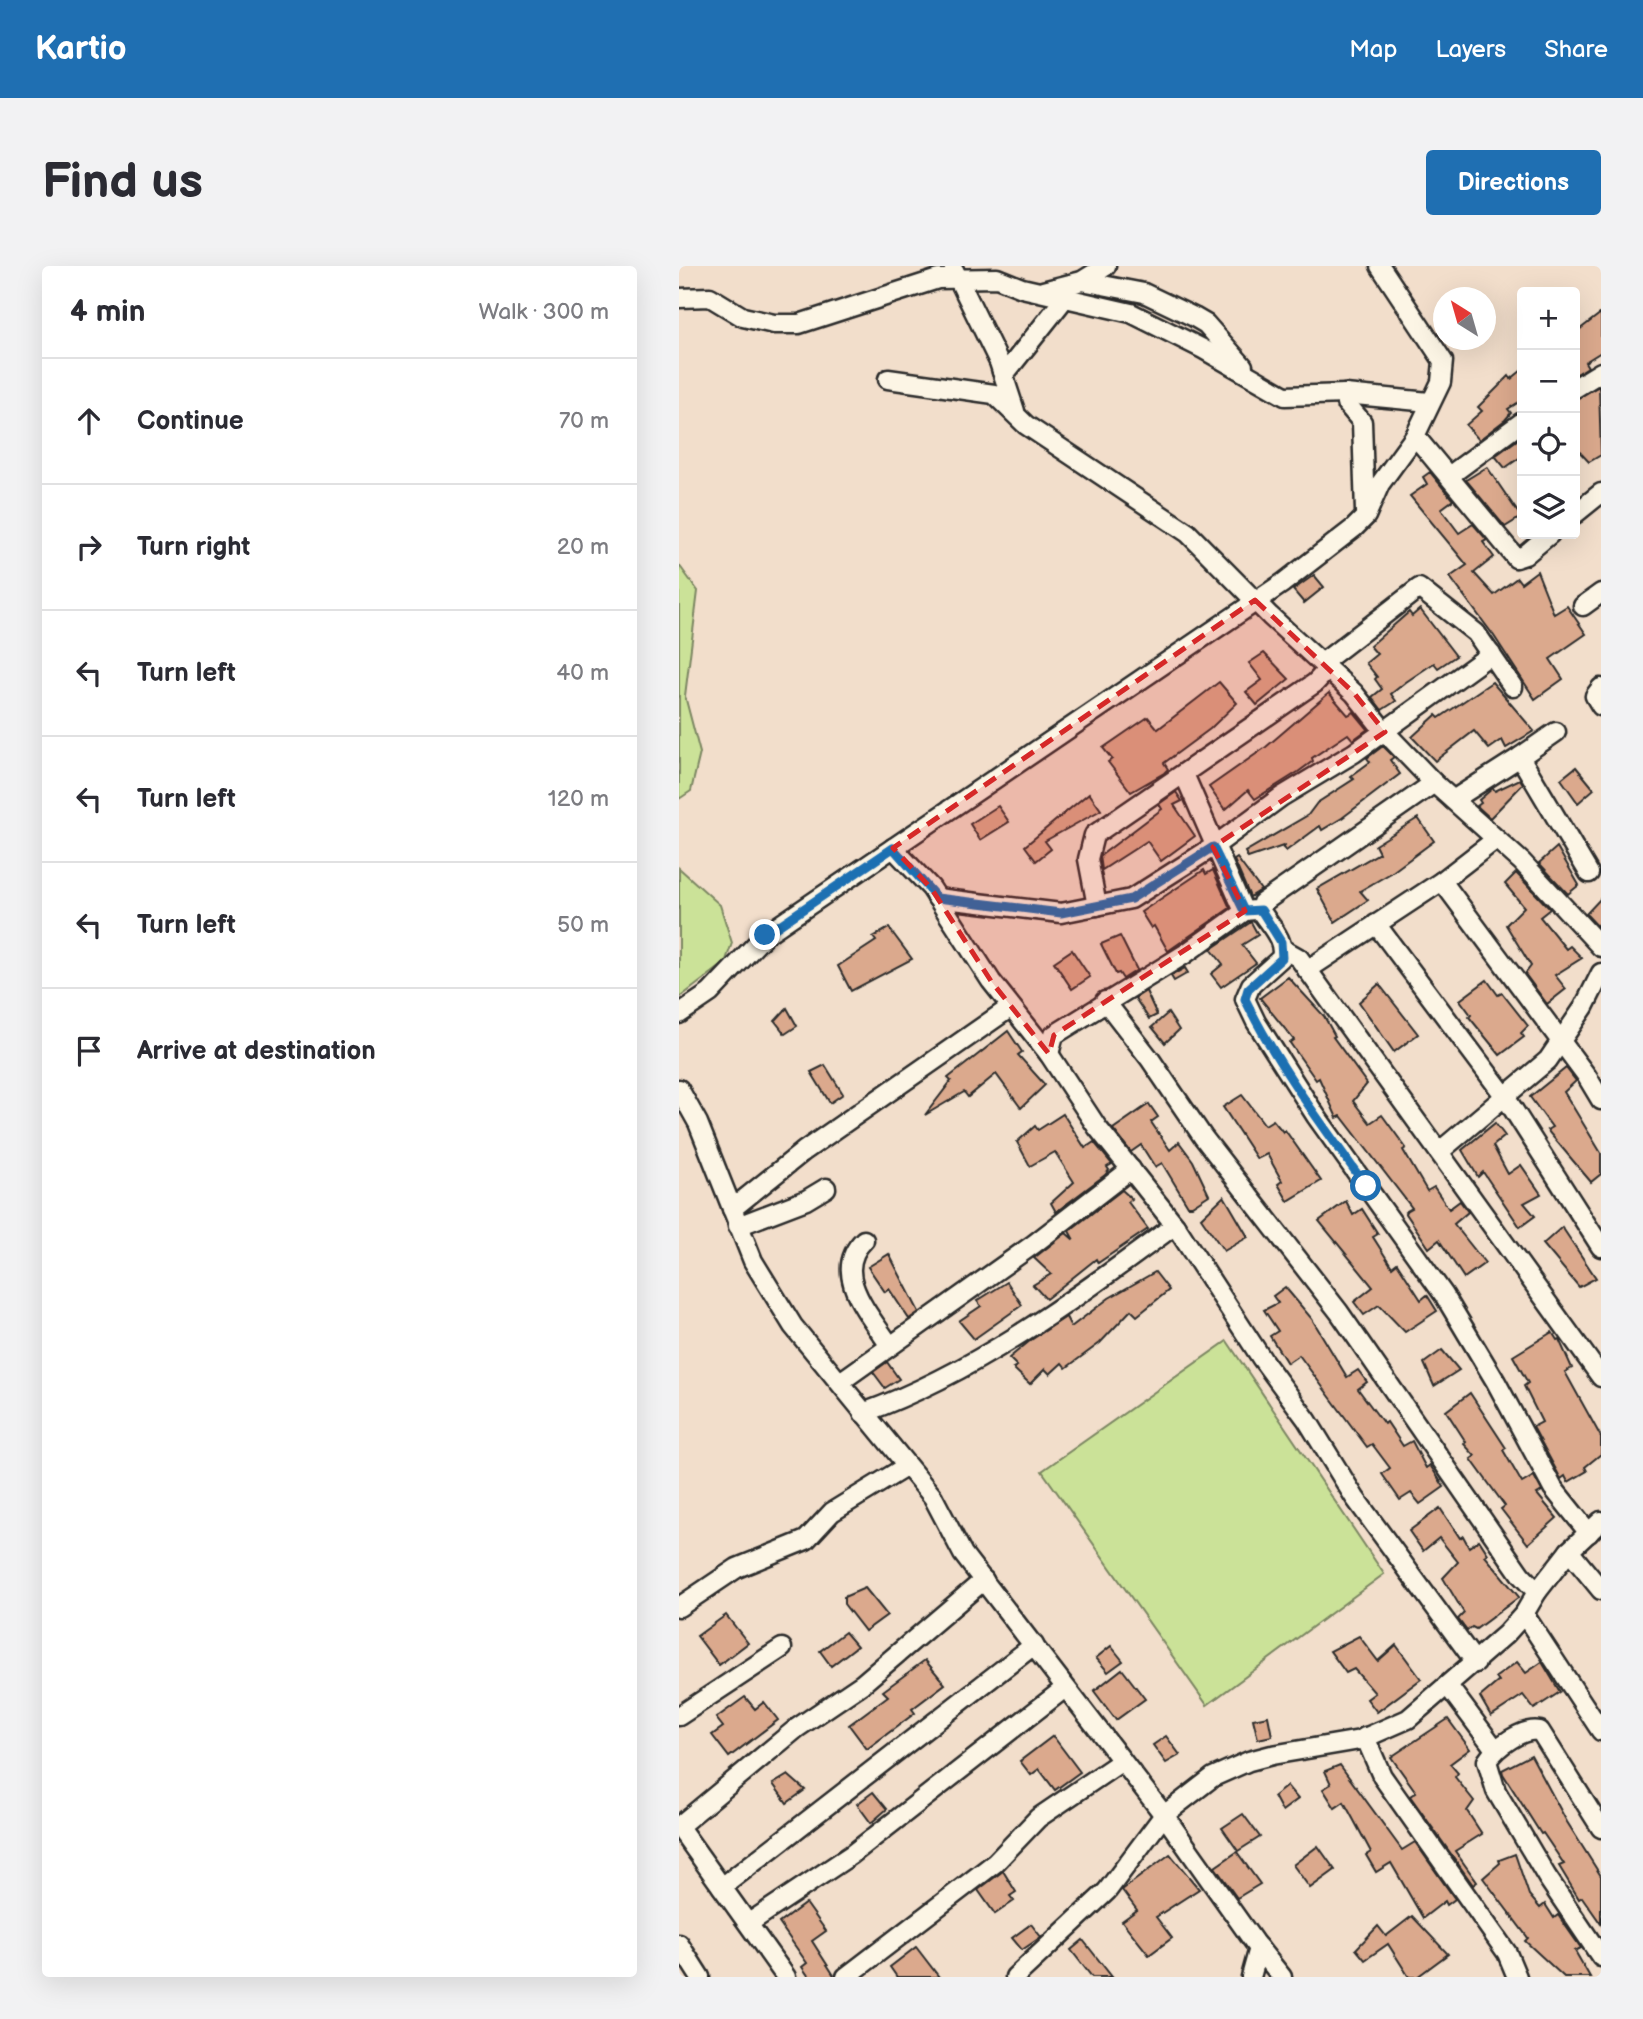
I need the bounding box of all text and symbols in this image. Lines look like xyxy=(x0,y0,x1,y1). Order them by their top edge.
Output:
text: Kartio xyxy=(35,29,127,69)
text: Map xyxy=(1349,35,1397,64)
text: Layers xyxy=(1435,35,1506,64)
text: Share xyxy=(1544,35,1608,64)
button: Directions xyxy=(1426,150,1601,215)
text: Find us xyxy=(42,153,203,212)
north arrow xyxy=(1433,287,1496,350)
map controls xyxy=(1517,287,1580,539)
button: + xyxy=(1517,287,1580,350)
text: 4 min xyxy=(70,294,145,330)
text: Walk · 300 m xyxy=(478,298,609,326)
button: − xyxy=(1517,350,1580,413)
icon: ahead xyxy=(70,402,108,440)
text: Continue xyxy=(137,406,244,437)
text: 70 m xyxy=(559,407,609,435)
button: locate xyxy=(1517,413,1580,476)
button: layers xyxy=(1517,476,1580,539)
icon: right xyxy=(70,528,108,566)
text: Turn right xyxy=(137,532,250,563)
text: 20 m xyxy=(557,533,609,561)
icon: left xyxy=(70,654,108,692)
text: Turn left xyxy=(137,658,236,689)
text: 40 m xyxy=(556,659,609,687)
icon: left xyxy=(70,780,108,818)
text: Turn left xyxy=(137,784,236,815)
text: 120 m xyxy=(548,785,609,813)
icon: left xyxy=(70,906,108,944)
text: Turn left xyxy=(137,910,236,941)
text: 50 m xyxy=(557,911,609,939)
route end xyxy=(749,919,780,950)
icon: arrive xyxy=(70,1032,108,1070)
text: Arrive at destination xyxy=(137,1036,376,1067)
route start xyxy=(1350,1170,1381,1201)

